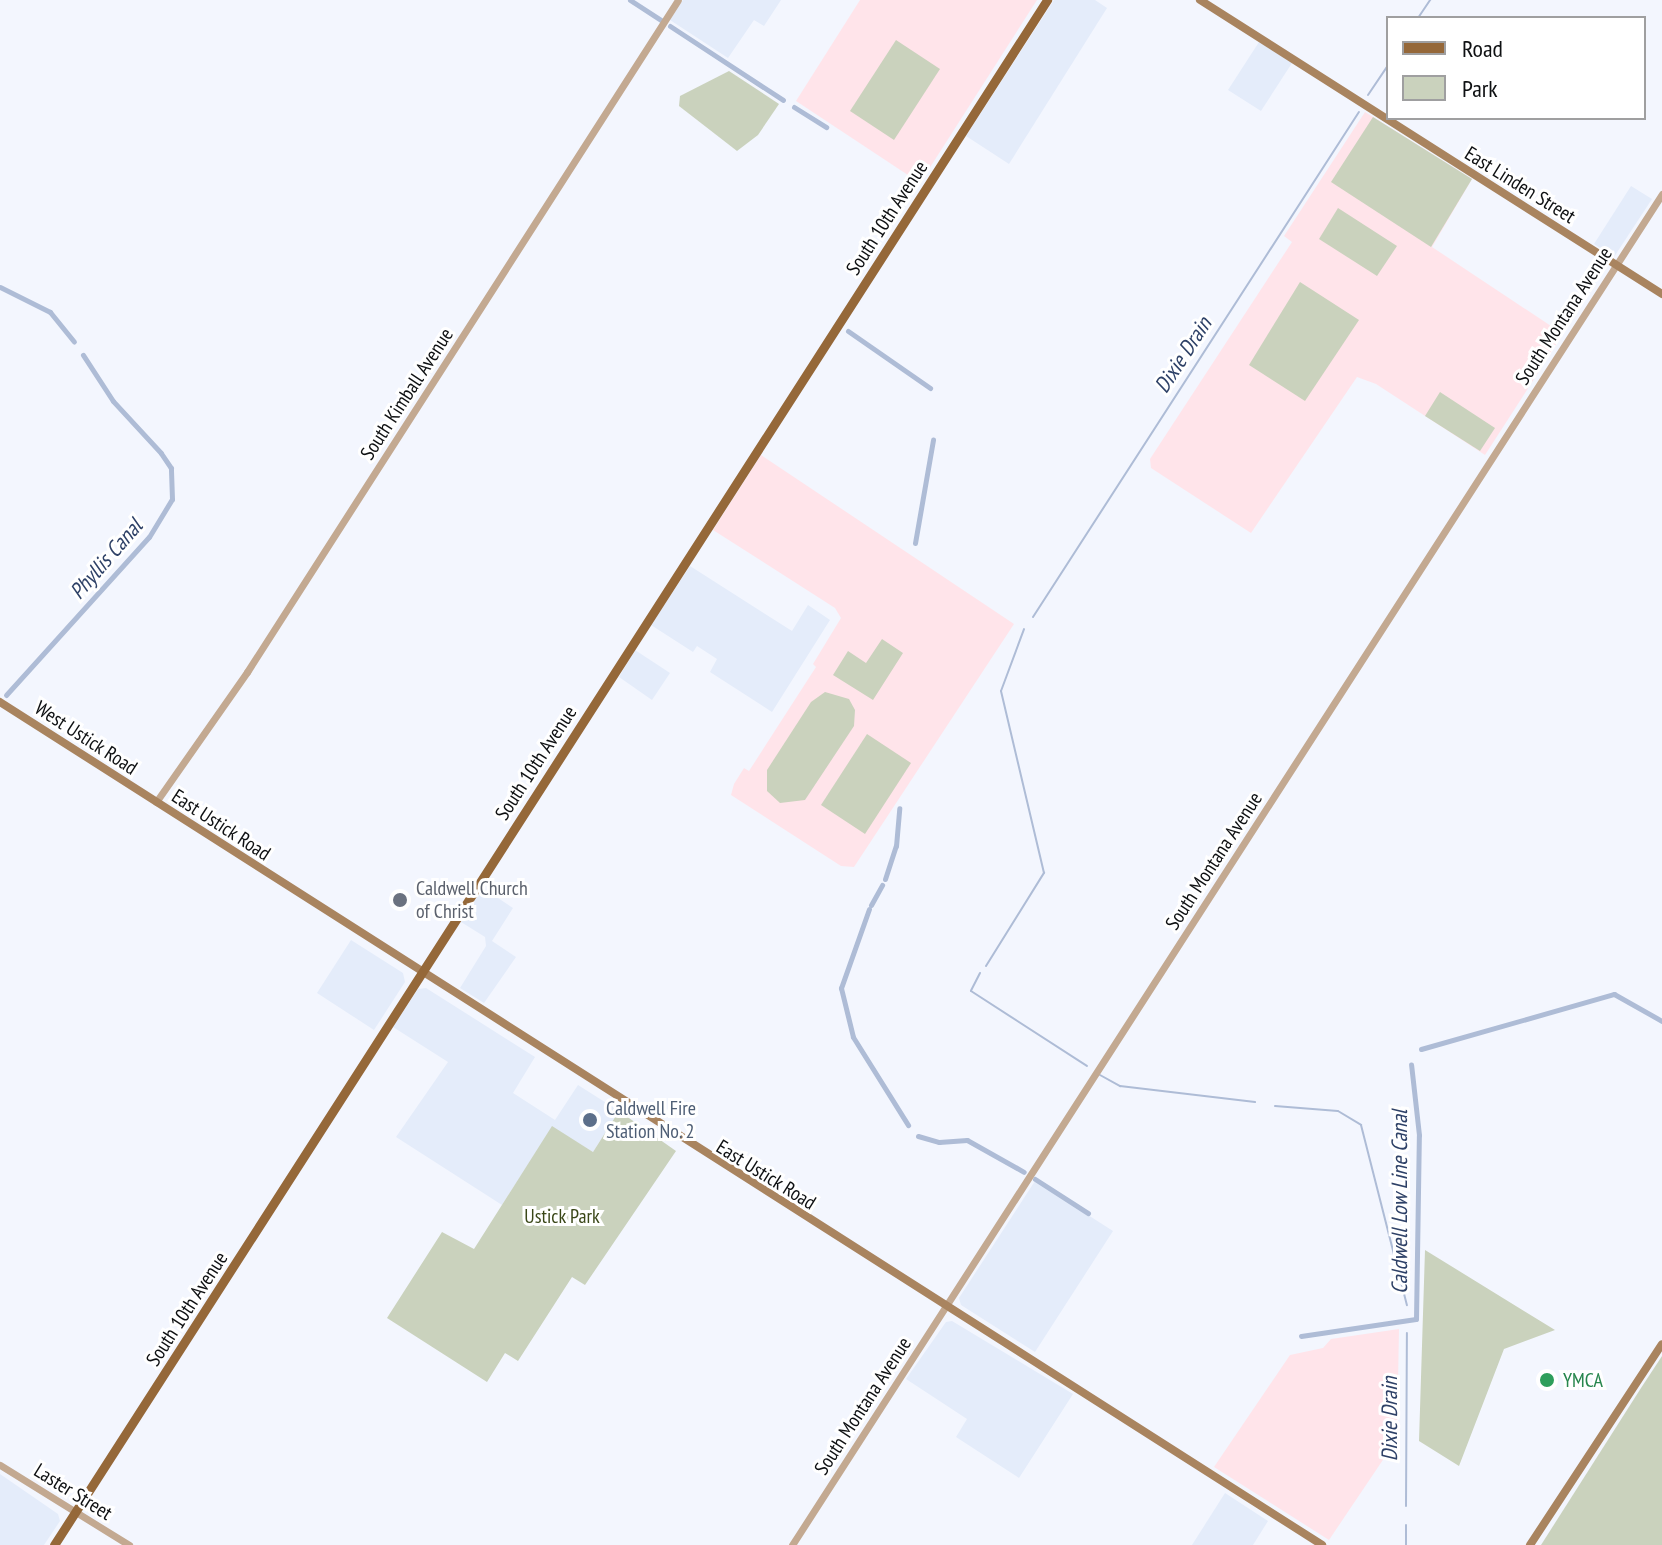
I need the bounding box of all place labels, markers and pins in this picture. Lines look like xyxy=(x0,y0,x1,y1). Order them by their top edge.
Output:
place label: Caldwell Church of Christ xyxy=(416,876,528,923)
marker: Caldwell Church of Christ xyxy=(391,891,409,909)
place label: Caldwell Fire Station No. 2 xyxy=(606,1096,696,1143)
marker: Caldwell Fire Station No. 2 xyxy=(581,1111,599,1129)
place label: YMCA xyxy=(1563,1368,1603,1392)
marker: YMCA xyxy=(1538,1371,1556,1389)

